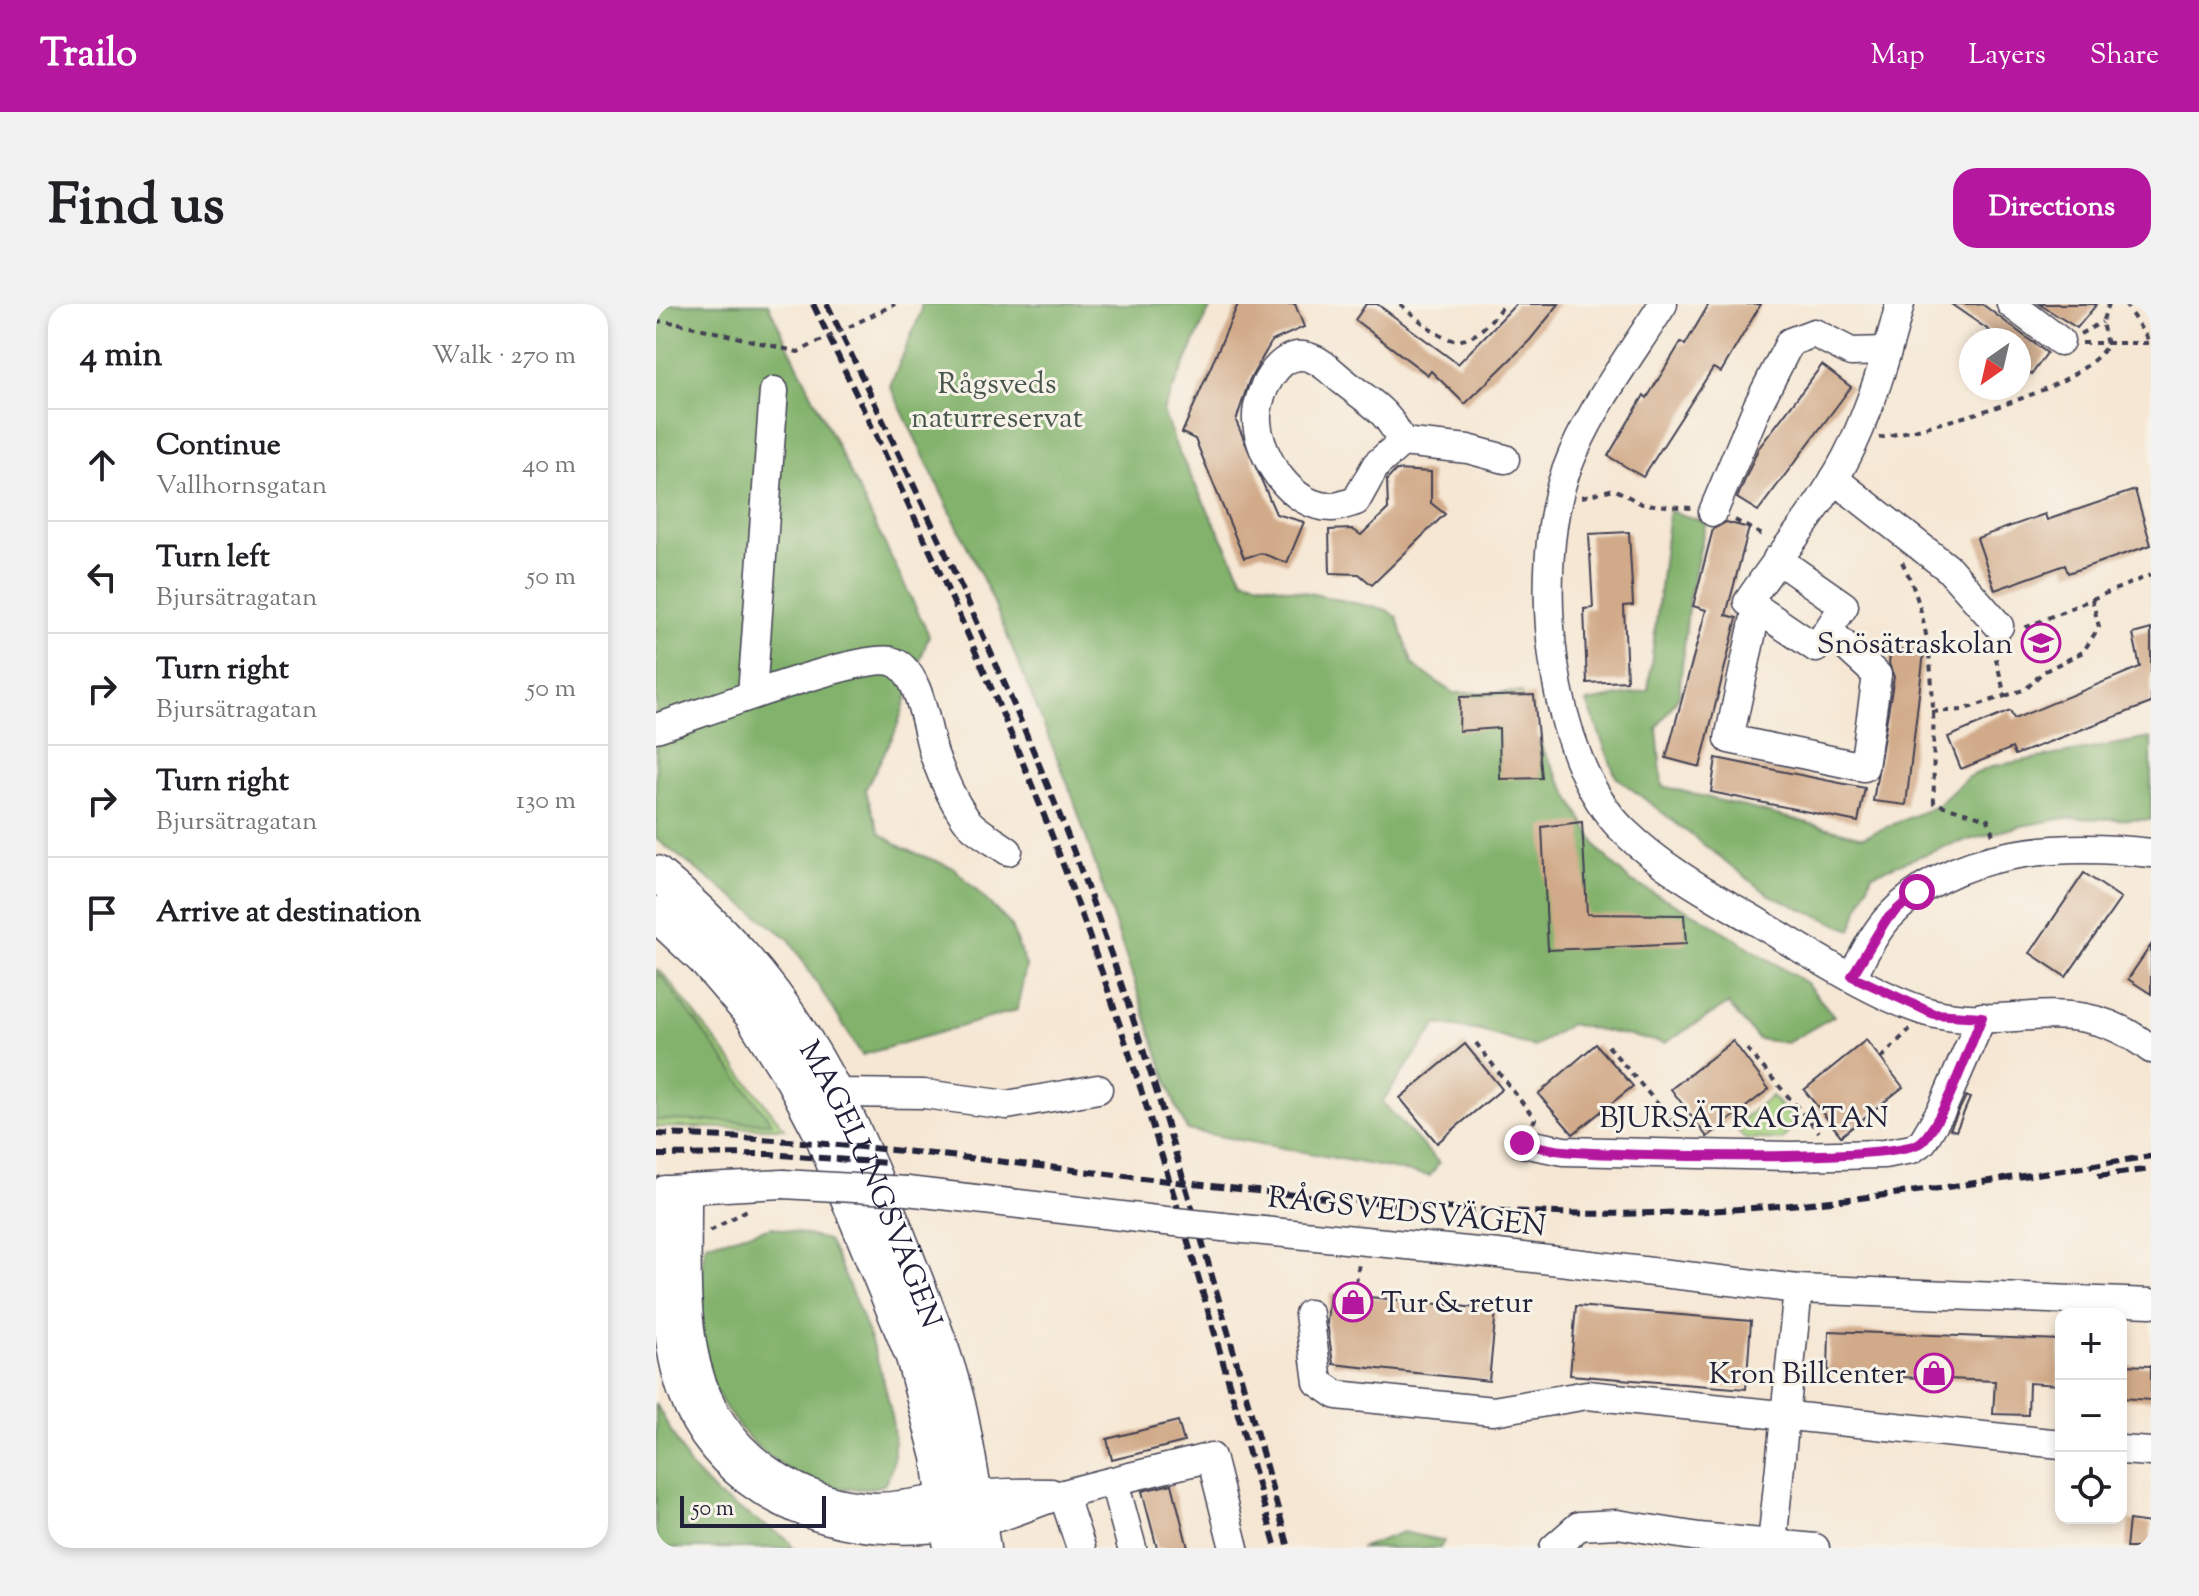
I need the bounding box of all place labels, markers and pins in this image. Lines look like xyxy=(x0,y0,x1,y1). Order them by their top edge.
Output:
school or university icon: Snösätraskolan xyxy=(2020,622,2062,664)
place label: Snösätraskolan xyxy=(1817,624,2013,667)
shop icon: Tur & retur xyxy=(1332,1281,1374,1323)
place label: Tur & retur xyxy=(1381,1283,1533,1326)
shop icon: Kron Billcenter xyxy=(1913,1352,1955,1394)
place label: Kron Billcenter xyxy=(1709,1354,1906,1397)

